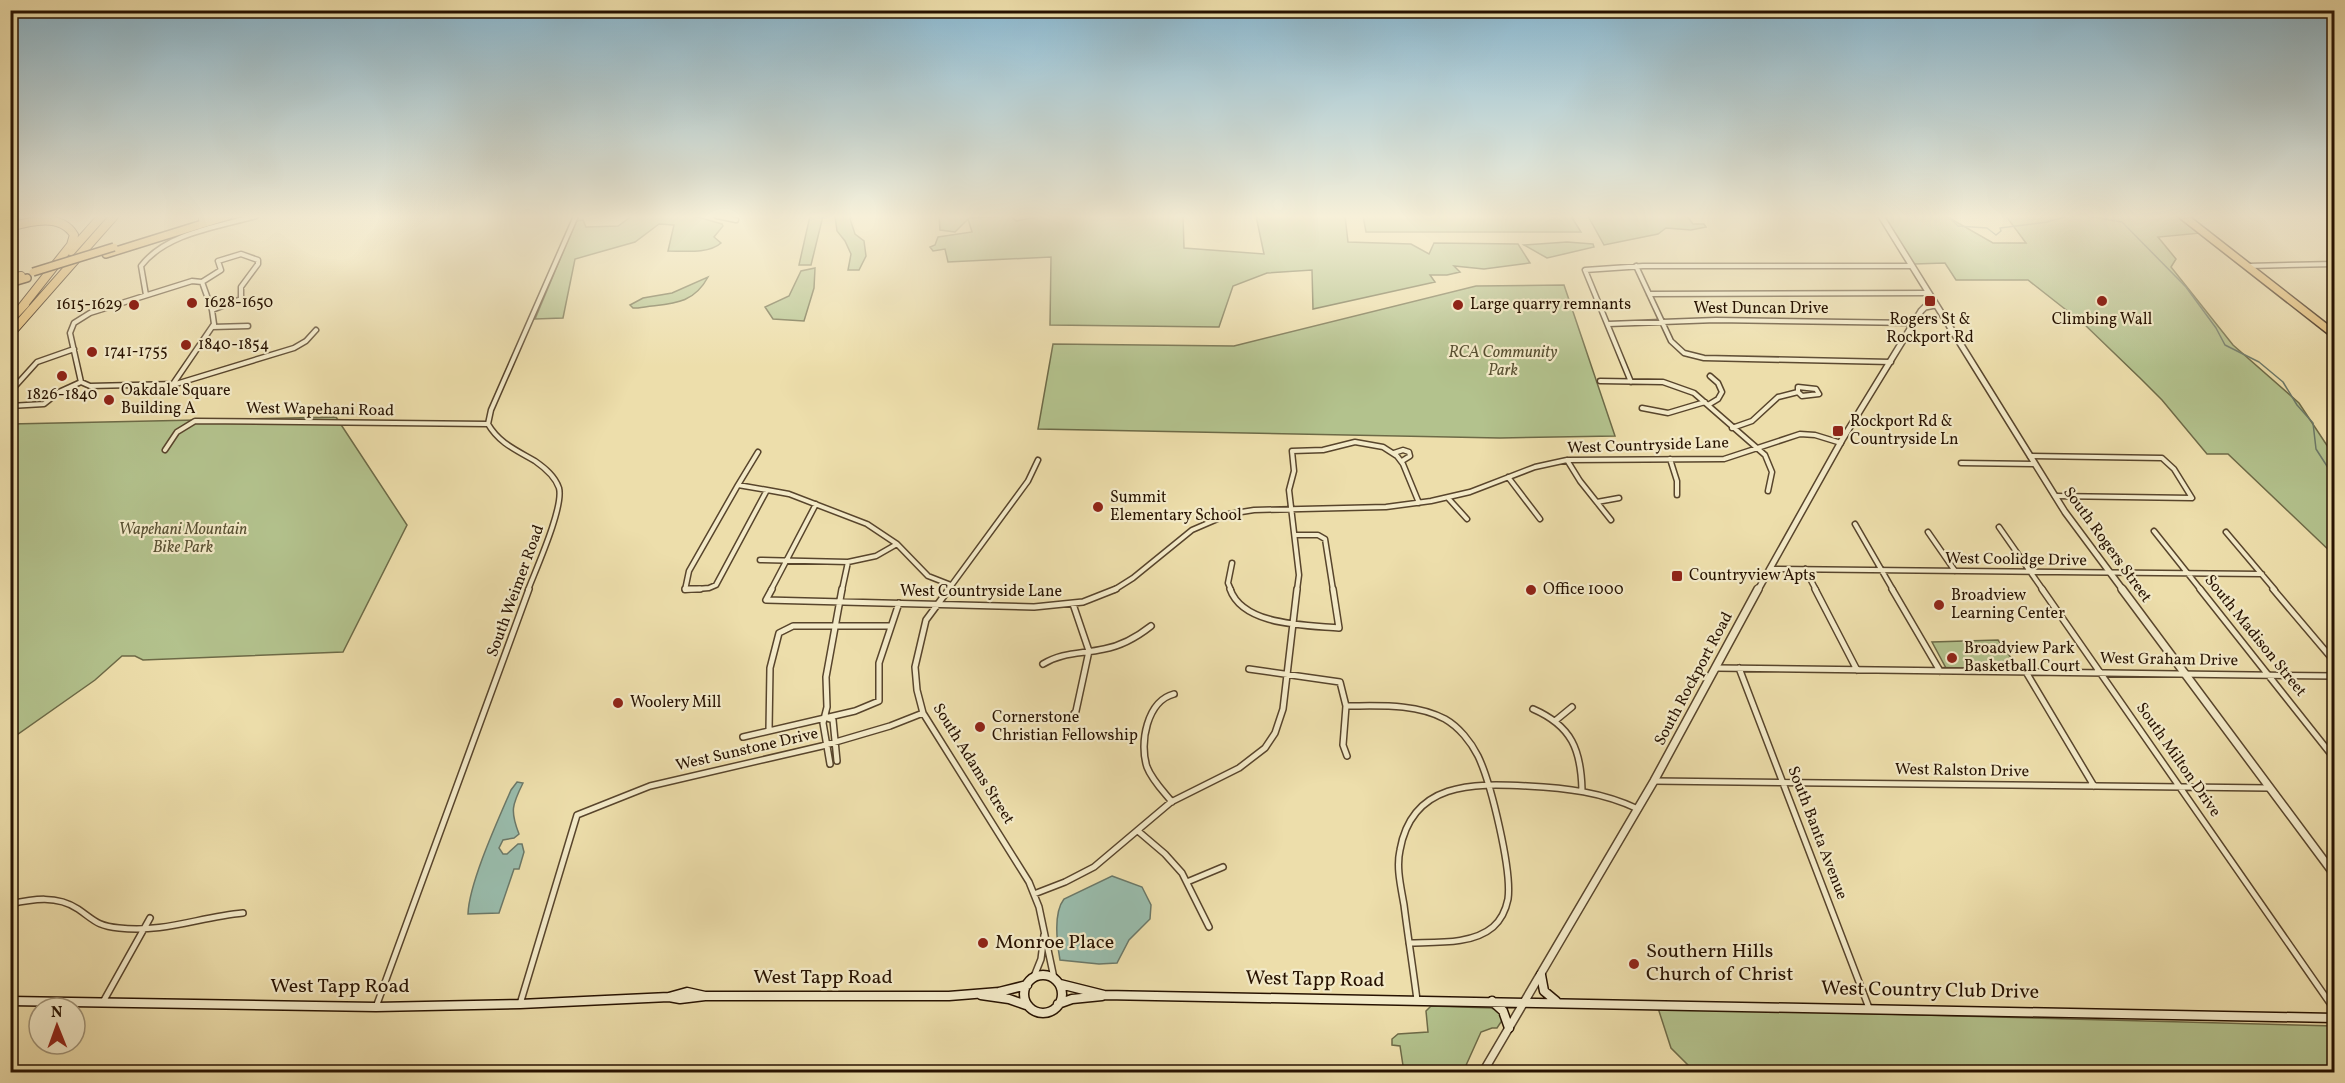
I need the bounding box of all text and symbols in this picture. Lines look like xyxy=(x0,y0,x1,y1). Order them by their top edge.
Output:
place label: 1628-1650 xyxy=(204,292,273,314)
place label: 1615-1629 xyxy=(56,294,122,316)
place label: Large quarry remnants xyxy=(1470,294,1631,316)
marker: Rogers St & Rockport Rd xyxy=(1923,294,1937,308)
marker: Climbing Wall xyxy=(2095,294,2109,308)
marker: 1628-1650 xyxy=(185,296,199,310)
marker: 1615-1629 xyxy=(127,298,141,312)
marker: Large quarry remnants xyxy=(1451,298,1465,312)
street label: West Duncan Drive xyxy=(1693,298,1829,320)
place label: Rogers St & Rockport Rd xyxy=(1886,309,1974,349)
place label: Climbing Wall xyxy=(2052,309,2153,331)
place label: 1840-1854 xyxy=(198,334,269,356)
marker: 1840-1854 xyxy=(179,338,193,352)
place label: 1741-1755 xyxy=(104,341,168,363)
park label: RCA Community Park xyxy=(1449,342,1557,382)
marker: 1741-1755 xyxy=(85,345,99,359)
marker: 1826-1840 xyxy=(55,369,69,383)
place label: Oakdale Square Building A xyxy=(121,380,231,420)
place label: 1826-1840 xyxy=(27,384,97,406)
marker: Oakdale Square Building A xyxy=(102,393,116,407)
street label: West Wapehani Road xyxy=(246,398,394,422)
place label: Rockport Rd & Countryside Ln xyxy=(1850,411,1959,451)
marker: Rockport Rd & Countryside Ln xyxy=(1831,424,1845,438)
street label: West Countryside Lane xyxy=(1567,432,1729,460)
street label: South Rogers Street xyxy=(2057,483,2157,608)
place label: Summit Elementary School xyxy=(1110,487,1242,527)
marker: Summit Elementary School xyxy=(1091,500,1105,514)
park label: Wapehani Mountain Bike Park xyxy=(119,519,247,559)
street label: South Weimer Road xyxy=(482,522,550,660)
street label: West Coolidge Drive xyxy=(1945,548,2087,572)
place label: Countryview Apts xyxy=(1689,565,1816,587)
marker: Countryview Apts xyxy=(1670,569,1684,583)
street label: South Madison Street xyxy=(2199,570,2311,702)
place label: Office 1000 xyxy=(1543,579,1624,601)
street label: West Countryside Lane xyxy=(900,581,1062,603)
marker: Office 1000 xyxy=(1524,583,1538,597)
place label: Broadview Learning Center xyxy=(1951,585,2065,625)
marker: Broadview Learning Center xyxy=(1932,598,1946,612)
street label: South Rockport Road xyxy=(1649,608,1739,750)
place label: Broadview Park Basketball Court xyxy=(1964,638,2081,678)
street label: West Graham Drive xyxy=(2100,648,2238,672)
marker: Broadview Park Basketball Court xyxy=(1945,651,1959,665)
place label: Woolery Mill xyxy=(630,692,722,714)
marker: Woolery Mill xyxy=(611,696,625,710)
street label: South Milton Drive xyxy=(2130,698,2226,822)
street label: South Adams Street xyxy=(927,699,1019,829)
place label: Cornerstone Christian Fellowship xyxy=(992,707,1138,747)
marker: Cornerstone Christian Fellowship xyxy=(973,720,987,734)
street label: West Sunstone Drive xyxy=(674,723,820,777)
street label: West Ralston Drive xyxy=(1895,759,2029,783)
street label: South Banta Avenue xyxy=(1781,763,1853,903)
place label: Monroe Place xyxy=(995,929,1114,957)
marker: Monroe Place xyxy=(976,936,990,950)
place label: Southern Hills Church of Christ xyxy=(1646,938,1793,989)
marker: Southern Hills Church of Christ xyxy=(1627,957,1641,971)
street label: West Tapp Road xyxy=(753,964,893,992)
street label: West Tapp Road xyxy=(1245,965,1385,995)
street label: West Tapp Road xyxy=(270,973,410,1001)
street label: West Country Club Drive xyxy=(1821,975,2039,1007)
north arrow xyxy=(27,996,87,1056)
text: N xyxy=(51,1002,63,1024)

